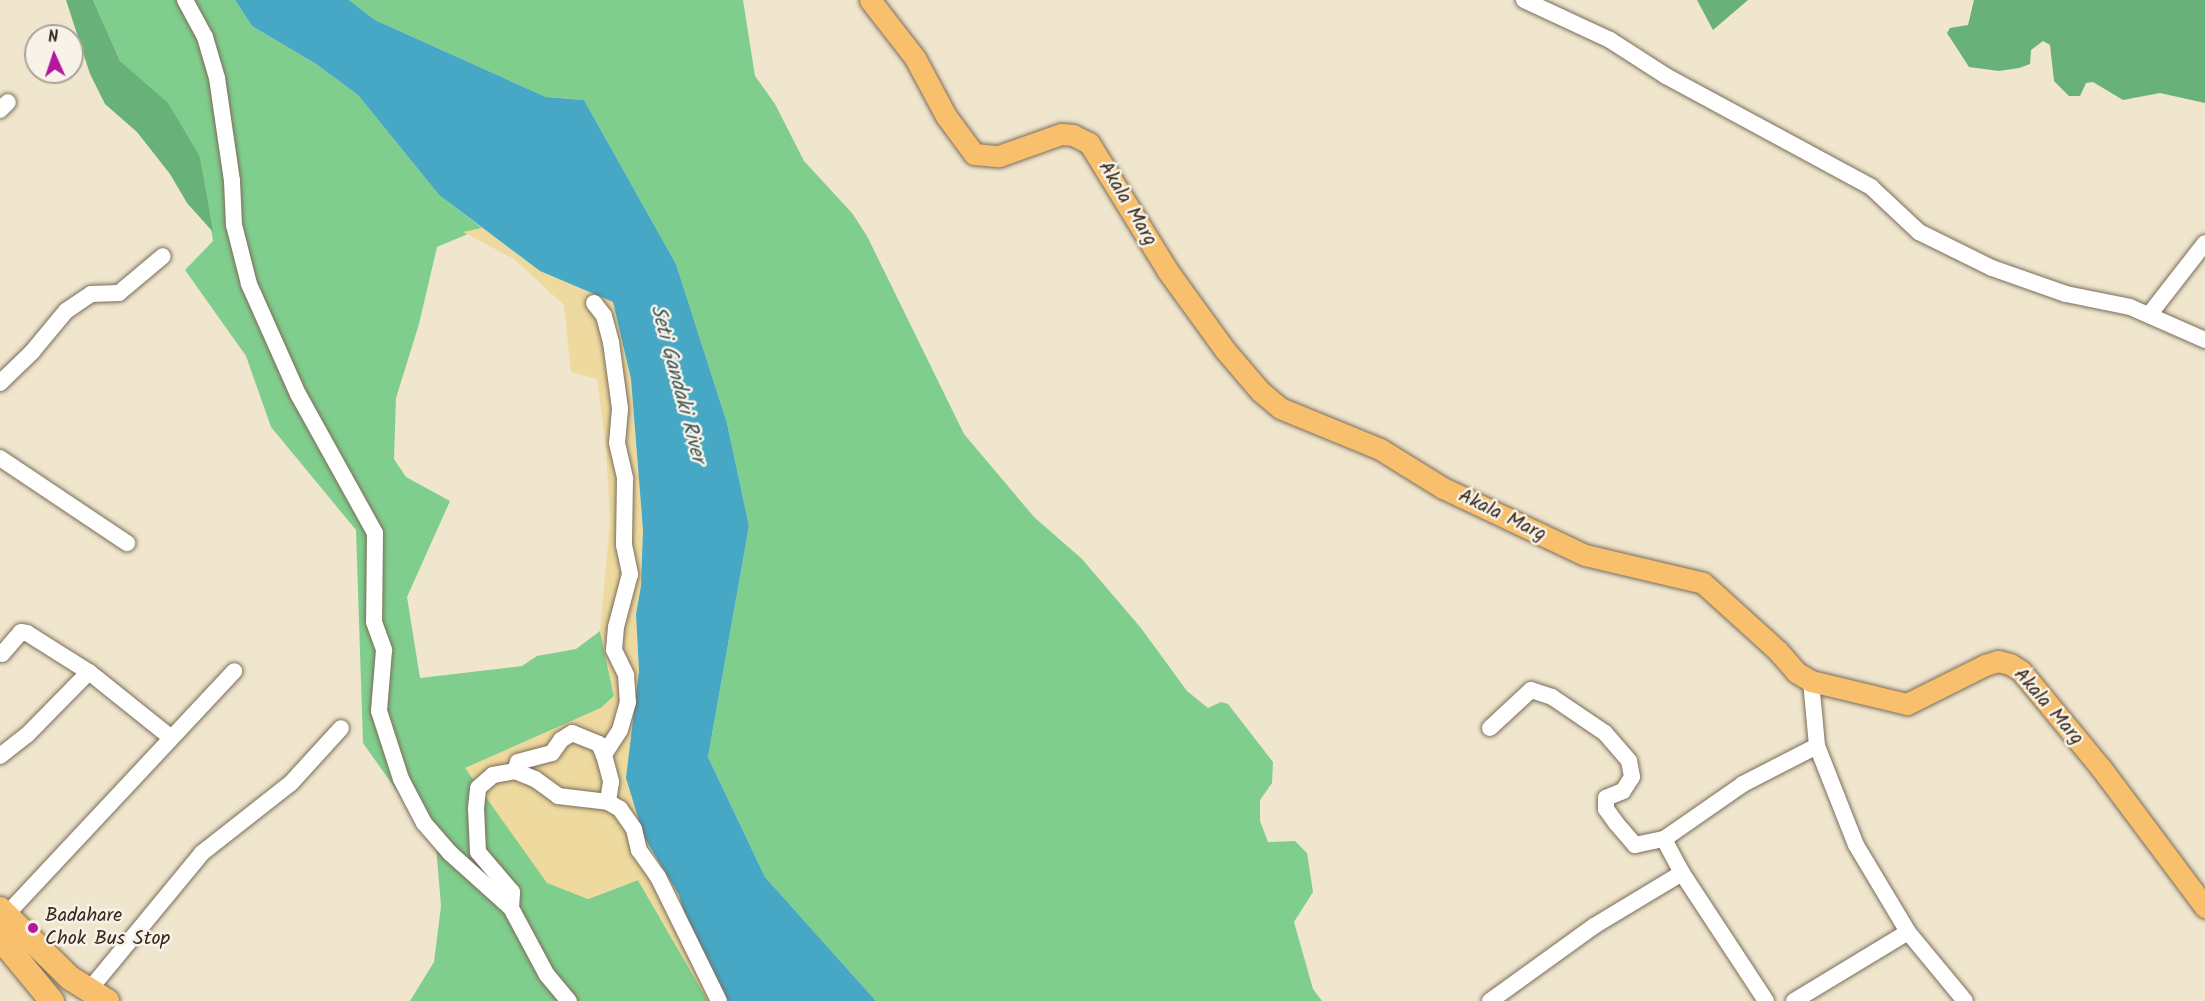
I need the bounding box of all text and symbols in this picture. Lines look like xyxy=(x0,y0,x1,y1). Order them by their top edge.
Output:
north arrow xyxy=(24,24,84,84)
text: N xyxy=(47,25,59,50)
street label: Akala Marg xyxy=(1092,157,1162,251)
water label: Seti Gandaki River xyxy=(644,302,710,466)
street label: Akala Marg xyxy=(1454,485,1550,547)
street label: Akala Marg xyxy=(2008,663,2088,751)
place label: Badahare Chok Bus Stop xyxy=(45,904,170,951)
marker: Badahare Chok Bus Stop xyxy=(26,921,40,935)

